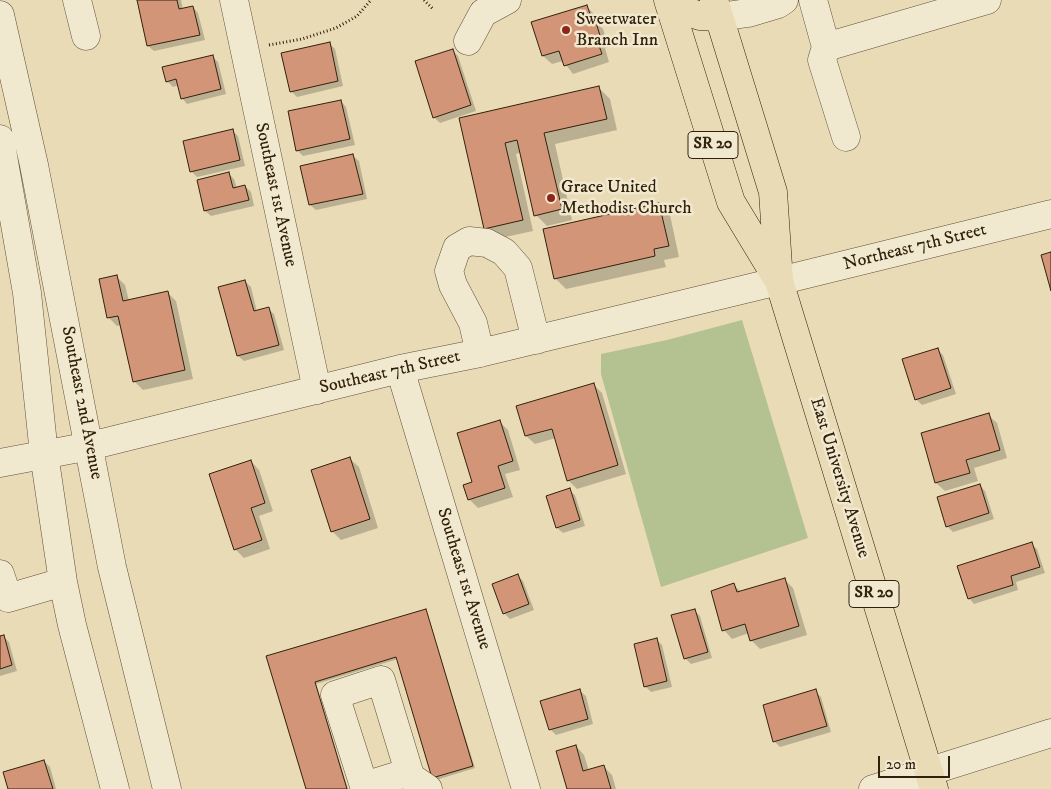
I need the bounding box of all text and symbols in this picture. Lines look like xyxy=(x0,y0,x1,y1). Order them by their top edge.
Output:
place label: Sweetwater Branch Inn xyxy=(576,9,658,52)
marker: Sweetwater Branch Inn xyxy=(560,24,572,36)
street label: Southeast 1st Avenue xyxy=(249,121,301,269)
road number: SR 20 xyxy=(688,132,738,158)
place label: Grace United Methodist Church xyxy=(561,177,692,220)
marker: Grace United Methodist Church xyxy=(545,192,557,204)
street label: Northeast 7th Street xyxy=(841,220,989,276)
street label: Southeast 2nd Avenue xyxy=(56,325,106,481)
street label: Southeast 7th Street xyxy=(317,346,463,400)
street label: East University Avenue xyxy=(804,395,874,561)
street label: Southeast 1st Avenue xyxy=(431,506,495,652)
road number: SR 20 xyxy=(849,580,899,608)
scale bar xyxy=(881,746,954,778)
text: 20 m xyxy=(886,755,916,774)

